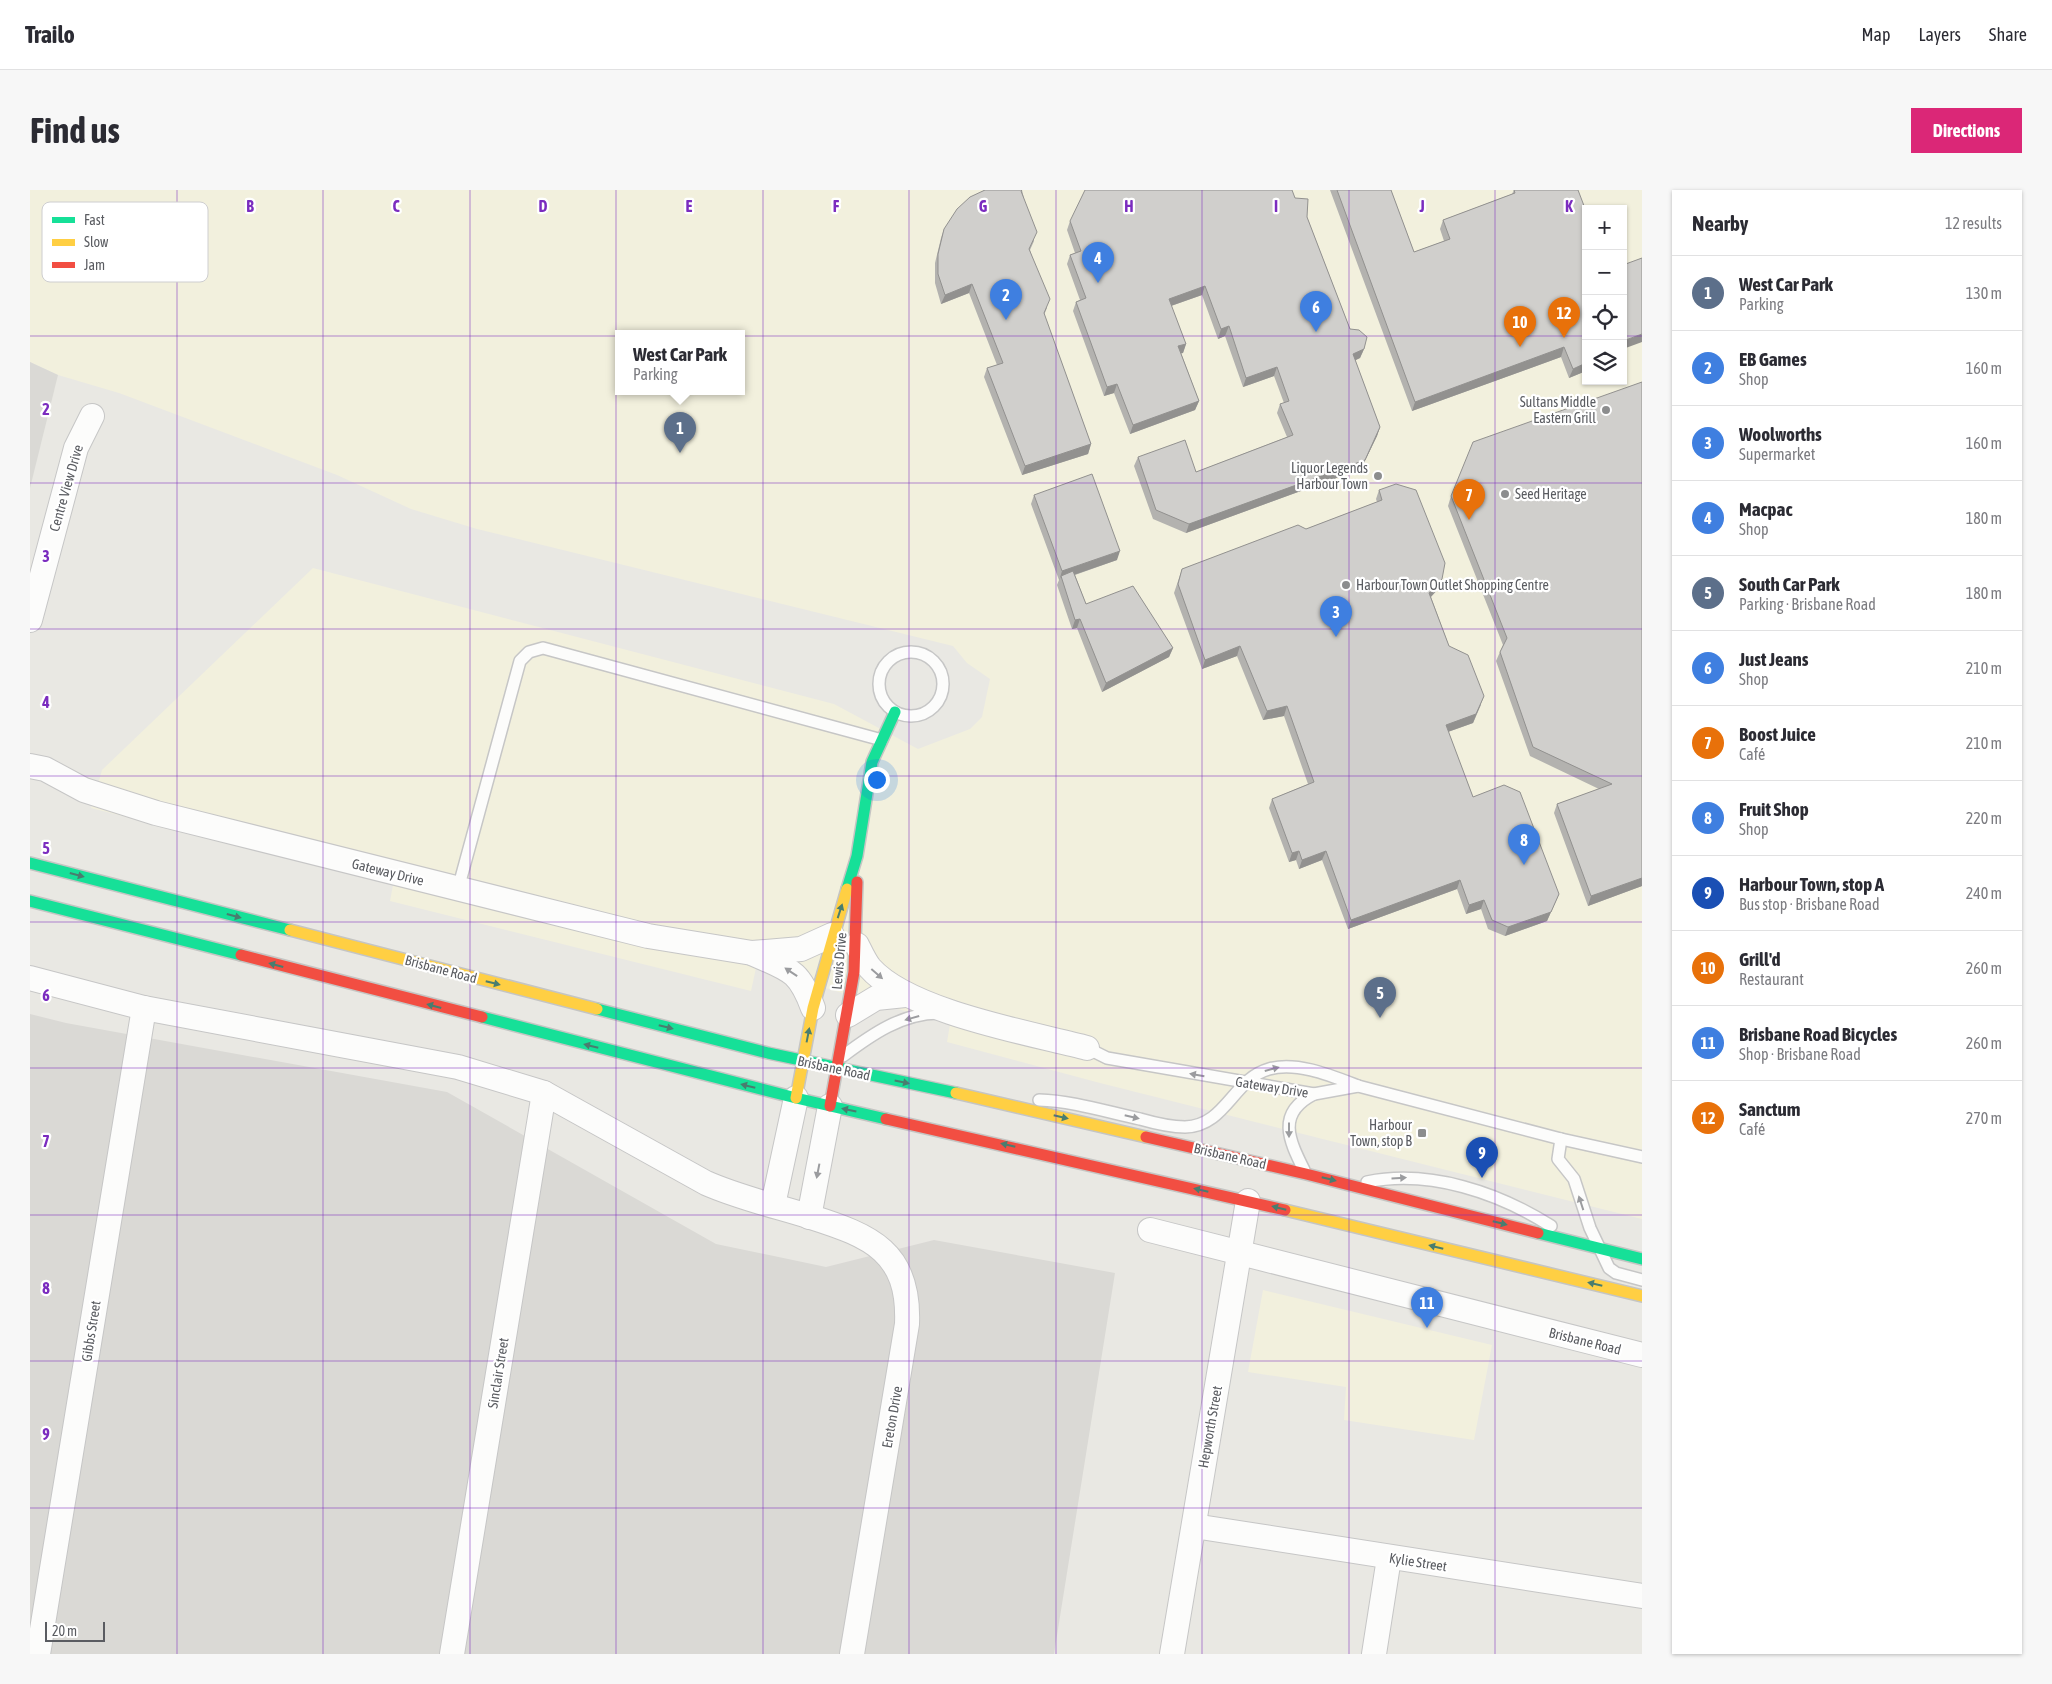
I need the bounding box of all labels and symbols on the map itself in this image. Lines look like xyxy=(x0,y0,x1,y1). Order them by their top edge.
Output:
text: B xyxy=(246,197,254,215)
text: C xyxy=(392,197,400,215)
text: D xyxy=(539,197,548,215)
text: E xyxy=(686,197,693,215)
text: F xyxy=(833,197,840,215)
text: G xyxy=(979,197,988,215)
text: H xyxy=(1124,197,1134,215)
text: I xyxy=(1274,197,1278,215)
text: J xyxy=(1418,197,1425,215)
text: K xyxy=(1565,197,1573,215)
legend xyxy=(42,202,208,282)
text: Fast xyxy=(84,212,105,228)
text: Slow xyxy=(84,234,109,250)
pin: 4 xyxy=(1082,242,1114,283)
text: Jam xyxy=(84,257,105,273)
pin: 2 xyxy=(990,279,1022,320)
pin: 6 xyxy=(1300,291,1332,332)
pin: 12 xyxy=(1548,297,1580,338)
pin: 10 xyxy=(1504,306,1536,347)
place label: Sultans Middle Eastern Grill xyxy=(1520,394,1596,426)
text: 2 xyxy=(42,400,50,418)
marker: Sultans Middle Eastern Grill xyxy=(1600,404,1612,416)
pin: 1 xyxy=(664,412,696,453)
street label: Centre View Drive xyxy=(46,443,86,533)
place label: Liquor Legends Harbour Town xyxy=(1291,460,1368,492)
marker: Liquor Legends Harbour Town xyxy=(1372,470,1384,482)
pin: 7 xyxy=(1453,479,1485,520)
place label: Seed Heritage xyxy=(1515,486,1586,502)
marker: Seed Heritage xyxy=(1499,488,1511,500)
text: 3 xyxy=(42,547,50,565)
place label: Harbour Town Outlet Shopping Centre xyxy=(1356,577,1549,593)
marker: Harbour Town Outlet Shopping Centre xyxy=(1340,579,1352,591)
pin: 3 xyxy=(1320,596,1352,637)
text: 4 xyxy=(41,693,50,711)
your location xyxy=(864,767,890,793)
pin: 8 xyxy=(1508,824,1540,865)
text: 5 xyxy=(42,839,50,857)
street label: Gateway Drive xyxy=(350,855,426,889)
one-way arrow xyxy=(70,871,85,879)
one-way arrow xyxy=(836,903,844,918)
one-way arrow xyxy=(227,912,242,920)
street label: Lewis Drive xyxy=(829,932,849,990)
street label: Brisbane Road xyxy=(403,952,479,986)
one-way arrow xyxy=(269,961,284,969)
one-way arrow xyxy=(785,967,798,977)
one-way arrow xyxy=(871,968,883,979)
pin: 5 xyxy=(1364,977,1396,1018)
one-way arrow xyxy=(486,979,501,987)
text: 6 xyxy=(42,986,50,1004)
one-way arrow xyxy=(426,1002,441,1010)
one-way arrow xyxy=(904,1014,919,1022)
one-way arrow xyxy=(659,1023,674,1031)
one-way arrow xyxy=(804,1027,812,1042)
one-way arrow xyxy=(583,1042,598,1050)
street label: Brisbane Road xyxy=(796,1052,872,1084)
one-way arrow xyxy=(1264,1065,1279,1073)
one-way arrow xyxy=(1188,1070,1204,1078)
street label: Gateway Drive xyxy=(1234,1073,1310,1101)
one-way arrow xyxy=(895,1078,910,1086)
one-way arrow xyxy=(741,1082,756,1090)
one-way arrow xyxy=(842,1106,857,1114)
one-way arrow xyxy=(1053,1113,1069,1121)
one-way arrow xyxy=(1124,1114,1140,1122)
place label: Harbour Town, stop B xyxy=(1350,1117,1413,1149)
one-way arrow xyxy=(1285,1123,1293,1139)
marker: Harbour Town, stop B xyxy=(1416,1127,1428,1139)
text: 7 xyxy=(42,1132,50,1150)
pin: 9 xyxy=(1466,1137,1498,1178)
street label: Brisbane Road xyxy=(1192,1140,1268,1172)
one-way arrow xyxy=(1001,1141,1016,1149)
one-way arrow xyxy=(813,1163,821,1179)
one-way arrow xyxy=(1391,1173,1407,1181)
one-way arrow xyxy=(1321,1176,1336,1184)
one-way arrow xyxy=(1193,1186,1208,1194)
one-way arrow xyxy=(1577,1195,1585,1210)
one-way arrow xyxy=(1271,1204,1286,1212)
one-way arrow xyxy=(1493,1219,1508,1227)
one-way arrow xyxy=(1429,1243,1444,1251)
text: 8 xyxy=(42,1279,50,1297)
one-way arrow xyxy=(1587,1280,1602,1288)
pin: 11 xyxy=(1411,1287,1443,1328)
street label: Gibbs Street xyxy=(78,1299,104,1363)
street label: Brisbane Road xyxy=(1547,1324,1623,1358)
street label: Sinclair Street xyxy=(485,1337,511,1409)
street label: Ereton Drive xyxy=(879,1385,905,1449)
street label: Hepworth Street xyxy=(1195,1385,1225,1469)
text: 9 xyxy=(42,1425,50,1443)
street label: Kylie Street xyxy=(1388,1550,1448,1574)
scale bar xyxy=(45,1619,105,1642)

